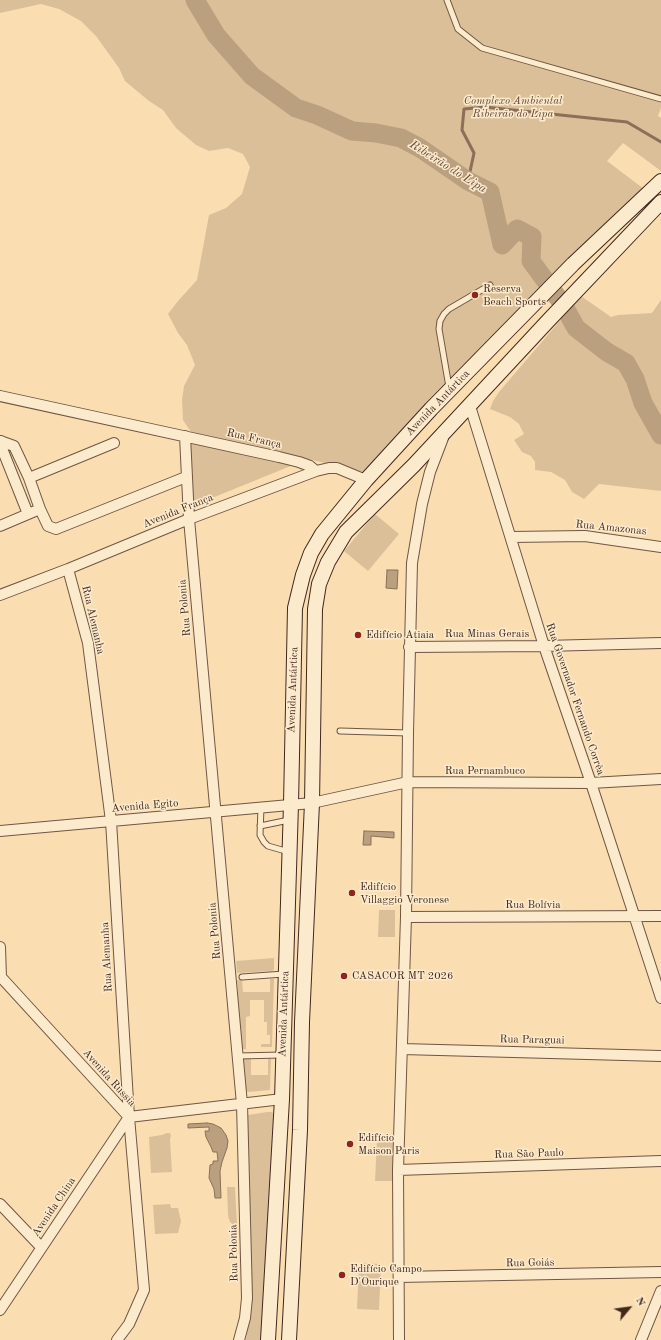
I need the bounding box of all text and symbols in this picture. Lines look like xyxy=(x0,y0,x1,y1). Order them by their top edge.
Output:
park label: Complexo Ambiental Ribeirão do Lipa xyxy=(464,94,562,120)
water label: Ribeirão do Lipa xyxy=(407,138,489,196)
place label: Reserva Beach Sports xyxy=(483,282,546,308)
marker: Reserva Beach Sports xyxy=(470,290,480,300)
street label: Avenida Antártica xyxy=(403,367,473,439)
street label: Rua França xyxy=(225,426,283,452)
street label: Avenida França xyxy=(141,491,215,531)
street label: Rua Amazonas xyxy=(575,518,647,538)
street label: Rua Polonia xyxy=(176,579,194,637)
street label: Rua Alemanha xyxy=(79,584,107,656)
street label: Rua Governador Fernando Corrêa xyxy=(543,621,607,777)
street label: Rua Minas Gerais xyxy=(445,627,529,641)
place label: Edifício Atiaia xyxy=(366,628,434,642)
marker: Edifício Atiaia xyxy=(353,630,363,640)
street label: Avenida Antártica xyxy=(285,647,301,733)
street label: Rua Pernambuco xyxy=(445,764,525,778)
street label: Avenida Egito xyxy=(111,797,179,815)
place label: Edifício Villaggio Veronese xyxy=(360,880,449,906)
marker: Edifício Villaggio Veronese xyxy=(347,888,357,898)
street label: Rua Bolívia xyxy=(505,898,561,912)
street label: Rua Polonia xyxy=(206,902,224,960)
street label: Rua Alemanha xyxy=(99,922,115,992)
place label: CASACOR MT 2026 xyxy=(352,969,453,983)
street label: Avenida Antártica xyxy=(276,971,292,1057)
marker: CASACOR MT 2026 xyxy=(339,971,349,981)
street label: Rua Paraguai xyxy=(499,1033,565,1047)
street label: Avenida Russia xyxy=(80,1046,138,1110)
place label: Edifício Maison Paris xyxy=(358,1131,420,1157)
marker: Edifício Maison Paris xyxy=(345,1139,355,1149)
street label: Rua São Paulo xyxy=(494,1146,564,1162)
street label: Avenida China xyxy=(29,1175,79,1239)
street label: Rua Polonia xyxy=(227,1224,241,1282)
street label: Rua Goiás xyxy=(505,1256,555,1270)
place label: Edifício Campo D'Ourique xyxy=(350,1262,422,1288)
marker: Edifício Campo D'Ourique xyxy=(337,1270,347,1280)
north arrow xyxy=(609,1288,649,1328)
text: N xyxy=(633,1296,647,1308)

